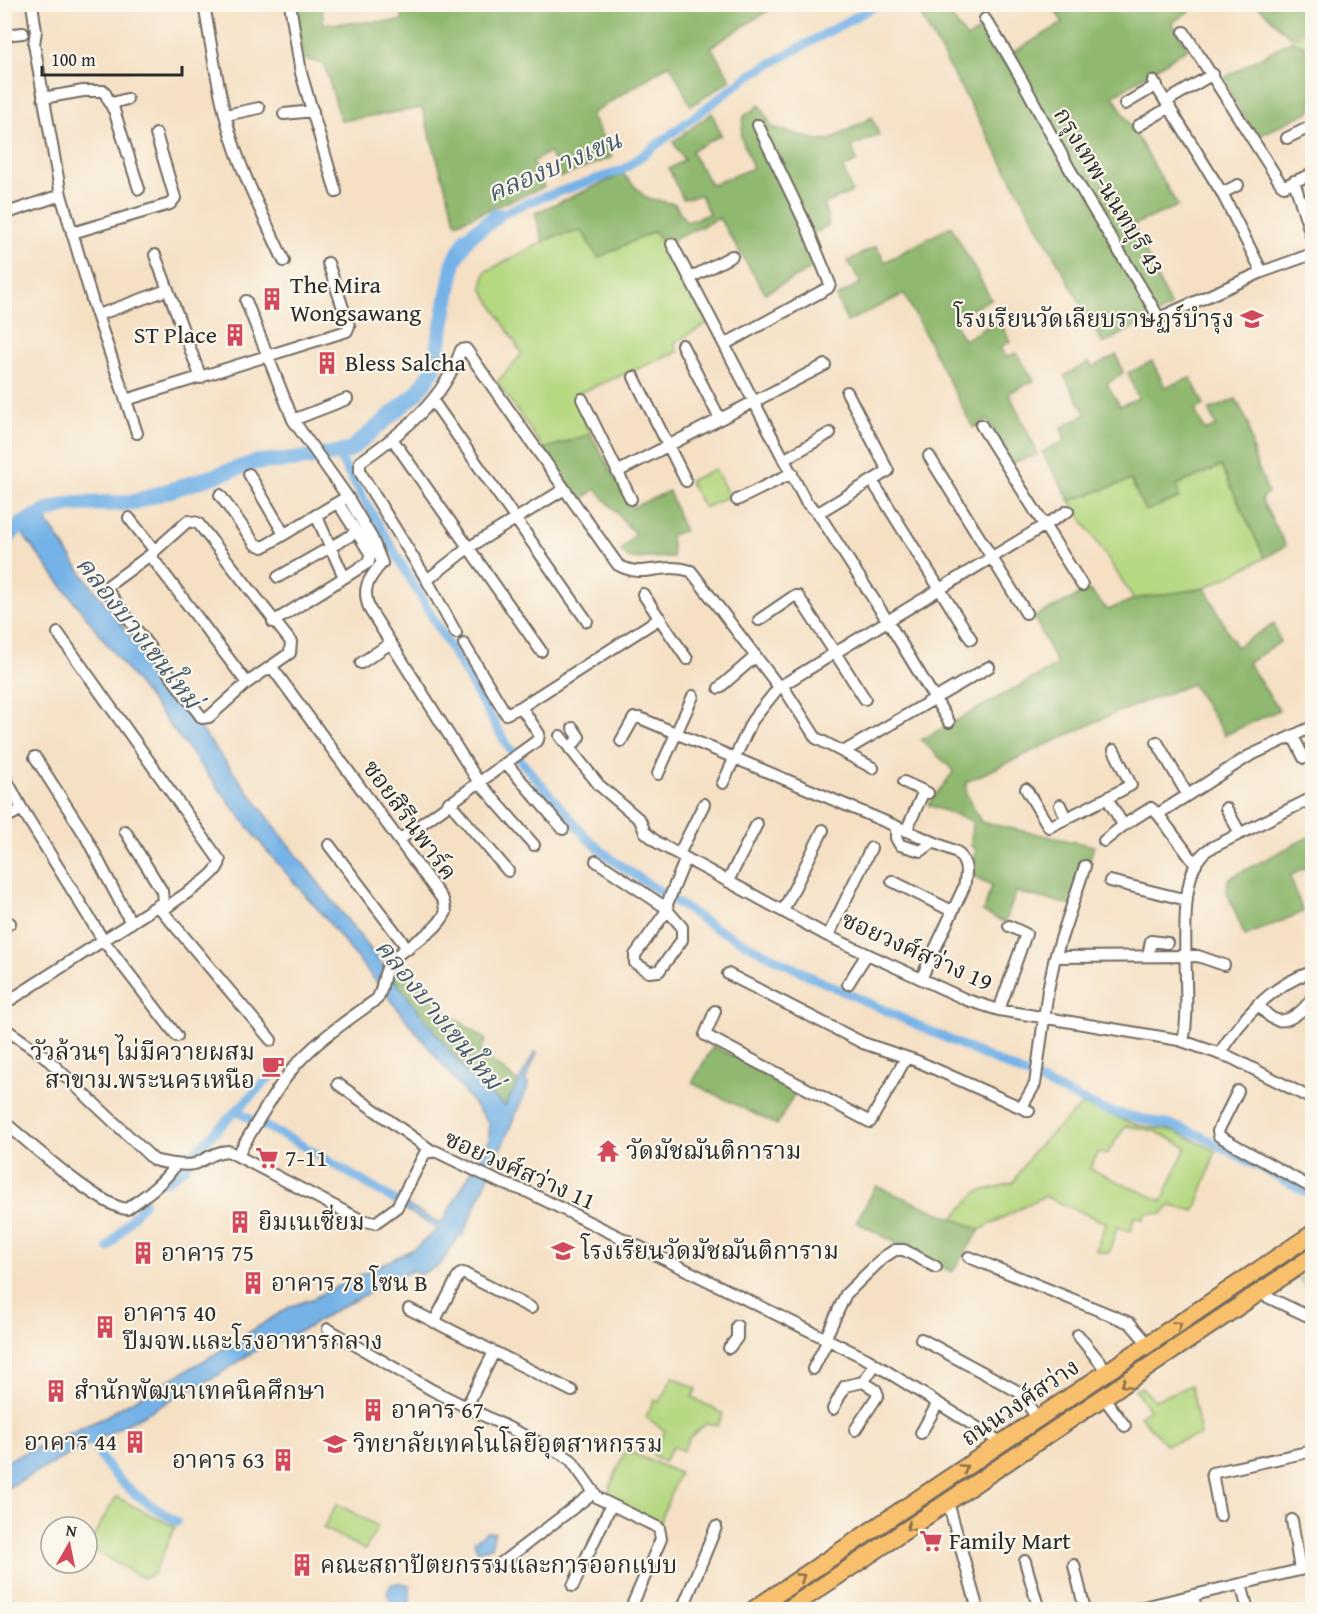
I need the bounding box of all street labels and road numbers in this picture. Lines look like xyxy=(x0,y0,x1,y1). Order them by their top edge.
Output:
street label: กรุงเทพ-นนทบุรี 43 xyxy=(1045,100,1173,281)
street label: ซอยสิรีนพาร์ค xyxy=(355,752,466,887)
street label: ซอยวงศ์สว่าง 19 xyxy=(836,902,998,1000)
street label: ซอยวงศ์สว่าง 11 xyxy=(439,1121,601,1219)
street label: ถนนวงศ์สว่าง xyxy=(953,1349,1086,1454)

